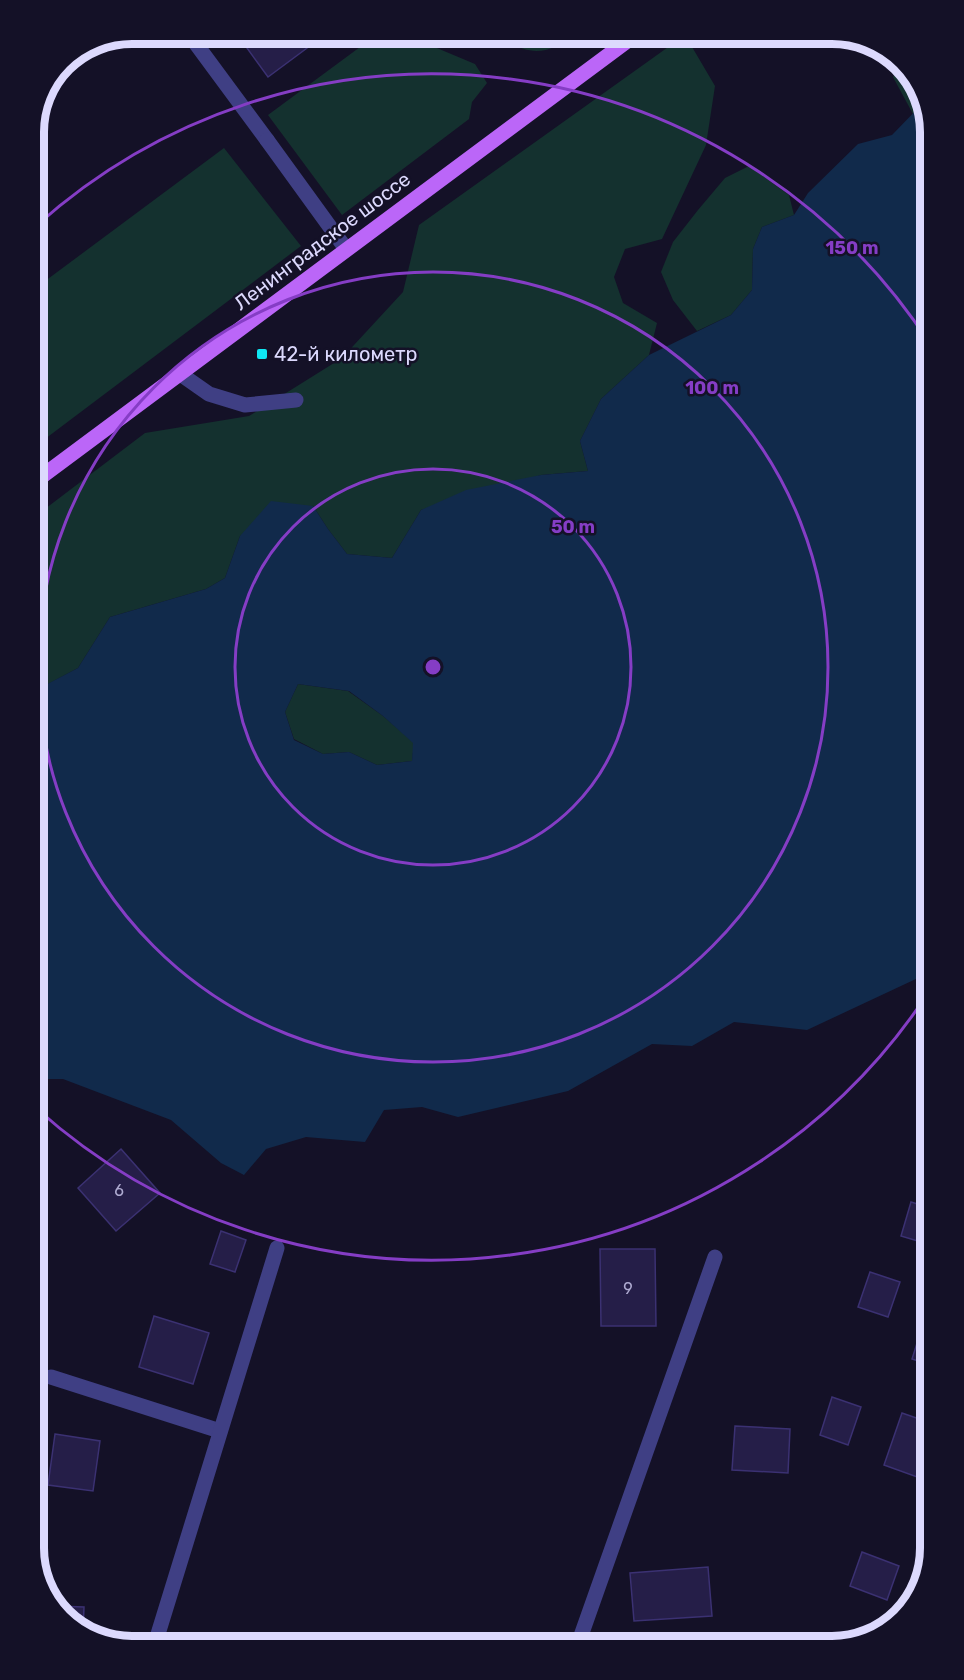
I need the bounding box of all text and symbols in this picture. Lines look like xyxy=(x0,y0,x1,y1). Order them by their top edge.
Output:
street label: Ленинградское шоссе xyxy=(229,167,415,315)
text: 150 m xyxy=(825,237,879,259)
place label: 42-й километр xyxy=(274,342,417,366)
marker: 42-й километр xyxy=(255,347,269,361)
text: 100 m xyxy=(685,377,739,399)
text: 50 m xyxy=(551,516,595,538)
centre of rings xyxy=(423,657,443,677)
house number: 6 xyxy=(114,1181,124,1200)
house number: 9 xyxy=(623,1279,633,1298)

